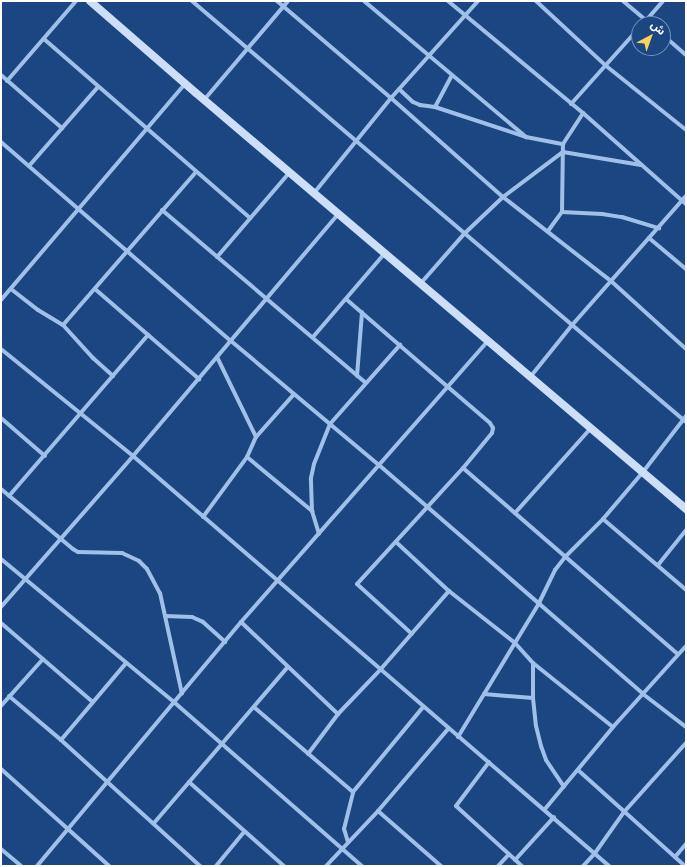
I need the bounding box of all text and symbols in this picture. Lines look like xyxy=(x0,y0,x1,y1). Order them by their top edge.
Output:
north arrow xyxy=(631,16,671,56)
text: ش xyxy=(648,17,669,38)

